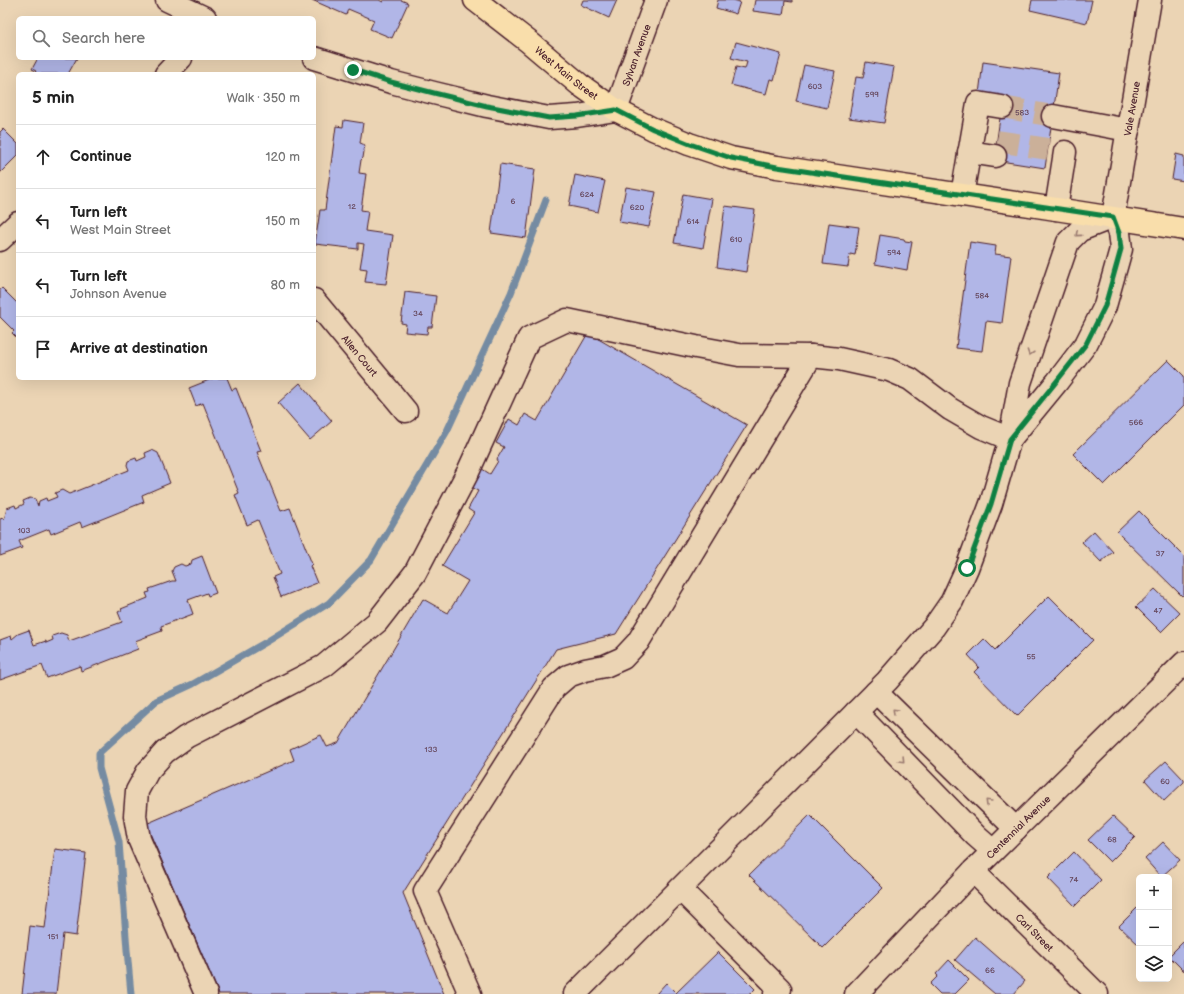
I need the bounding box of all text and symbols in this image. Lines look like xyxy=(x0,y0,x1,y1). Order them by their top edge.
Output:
search box xyxy=(16,16,316,60)
street label: Sylvan Avenue xyxy=(620,22,654,88)
icon: search xyxy=(30,27,52,49)
text: Search here xyxy=(62,29,145,48)
street label: West Main Street xyxy=(532,45,600,103)
route end xyxy=(344,61,362,79)
street label: Vale Avenue xyxy=(1122,80,1143,137)
house number: 603 xyxy=(808,82,822,91)
text: 5 min xyxy=(32,88,75,108)
text: Walk · 350 m xyxy=(226,90,300,106)
house number: 599 xyxy=(865,90,879,99)
house number: 583 xyxy=(1015,108,1029,117)
icon: ahead xyxy=(32,146,54,168)
text: Continue xyxy=(70,147,132,166)
text: 120 m xyxy=(265,149,300,165)
house number: 624 xyxy=(580,190,594,199)
house number: 6 xyxy=(511,197,516,206)
house number: 12 xyxy=(348,202,356,211)
text: Turn left xyxy=(70,203,127,222)
house number: 620 xyxy=(630,203,644,212)
icon: left xyxy=(32,210,54,232)
text: 150 m xyxy=(266,213,300,229)
house number: 614 xyxy=(687,217,700,226)
text: West Main Street xyxy=(70,222,171,238)
one-way arrow xyxy=(1075,229,1082,236)
house number: 610 xyxy=(730,235,743,244)
house number: 594 xyxy=(887,248,901,257)
text: Turn left xyxy=(70,267,127,286)
icon: left xyxy=(32,274,54,296)
text: 80 m xyxy=(271,277,300,293)
text: Johnson Avenue xyxy=(70,286,167,302)
house number: 584 xyxy=(975,291,989,300)
house number: 34 xyxy=(413,309,423,318)
street label: Allen Court xyxy=(339,333,380,379)
icon: arrive xyxy=(32,338,54,360)
text: Arrive at destination xyxy=(70,339,208,358)
one-way arrow xyxy=(1026,349,1035,356)
house number: 566 xyxy=(1129,418,1143,427)
house number: 103 xyxy=(18,526,30,535)
house number: 37 xyxy=(1156,549,1164,558)
route start xyxy=(958,559,976,577)
house number: 47 xyxy=(1154,606,1162,615)
house number: 55 xyxy=(1026,652,1036,661)
one-way arrow xyxy=(892,708,900,716)
house number: 133 xyxy=(425,745,438,754)
one-way arrow xyxy=(898,755,905,763)
house number: 60 xyxy=(1160,777,1170,786)
street label: Centennial Avenue xyxy=(984,793,1053,862)
one-way arrow xyxy=(985,799,993,807)
house number: 68 xyxy=(1107,835,1117,844)
map controls xyxy=(1136,874,1172,982)
button: + xyxy=(1136,874,1172,910)
house number: 74 xyxy=(1070,875,1079,884)
button: − xyxy=(1136,910,1172,946)
street label: Carl Street xyxy=(1013,912,1056,954)
house number: 151 xyxy=(48,932,58,941)
button: layers xyxy=(1136,946,1172,982)
house number: 66 xyxy=(985,966,995,975)

